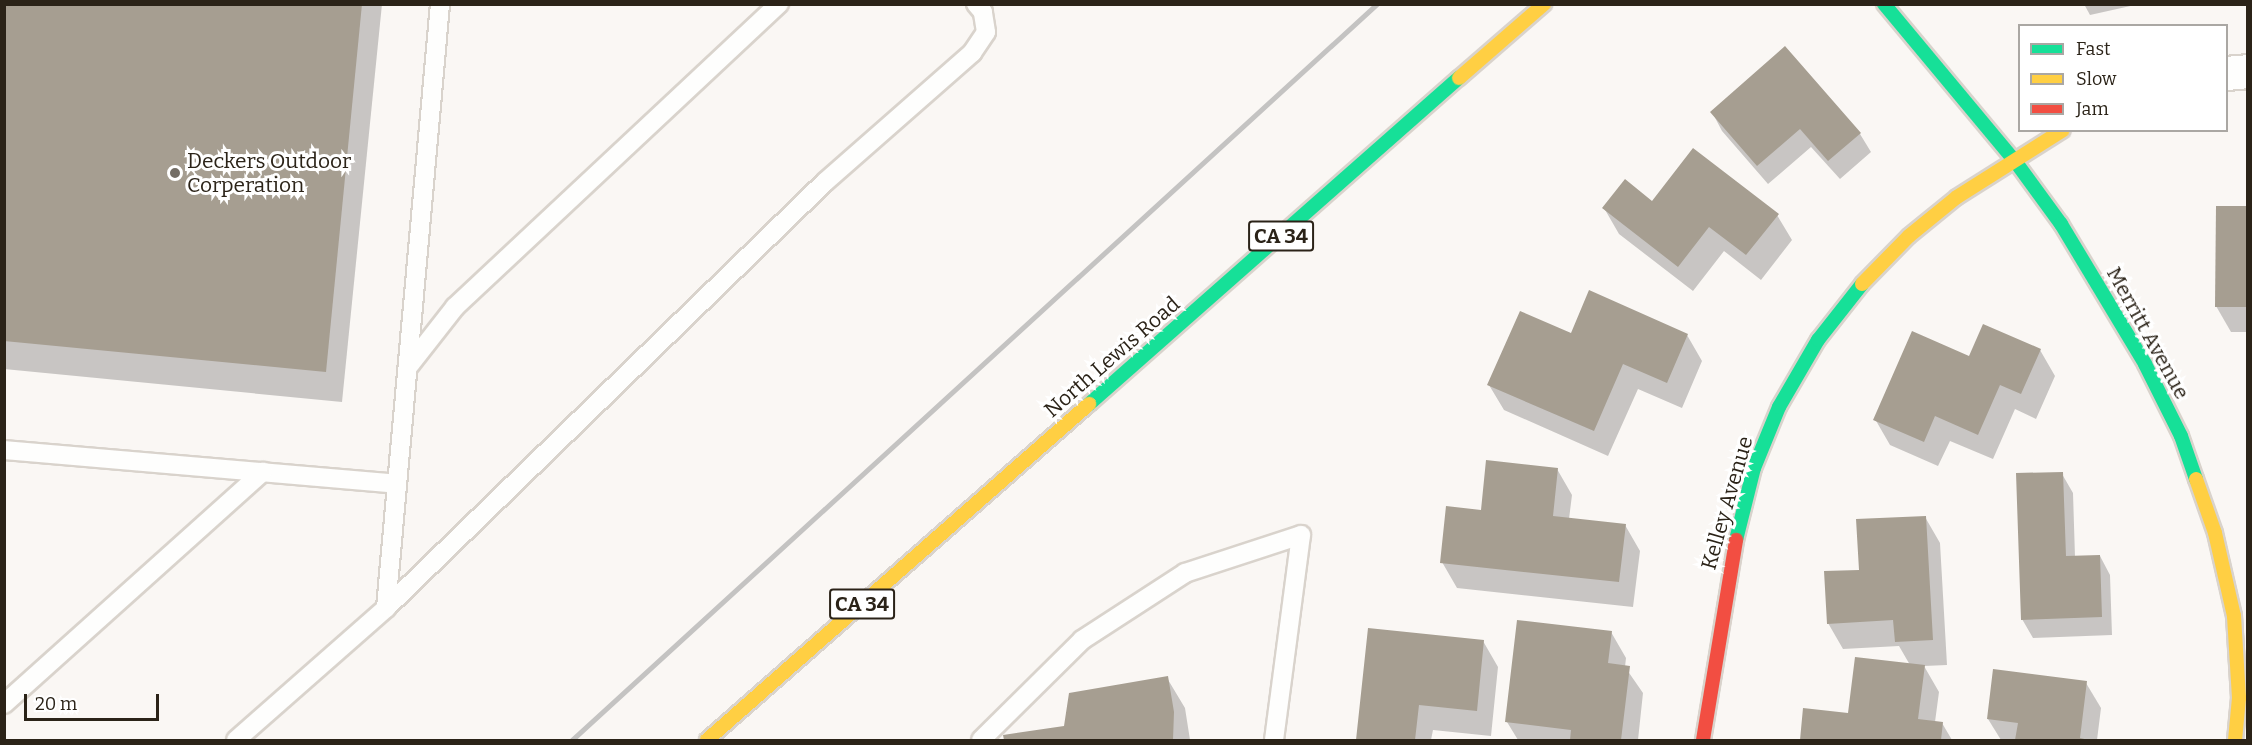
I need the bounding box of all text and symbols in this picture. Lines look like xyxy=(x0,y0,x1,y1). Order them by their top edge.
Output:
legend xyxy=(2018,24,2228,132)
text: Fast xyxy=(2076,38,2111,60)
text: Slow xyxy=(2076,68,2116,90)
text: Jam xyxy=(2076,98,2109,120)
place label: Deckers Outdoor Corperation xyxy=(187,148,351,198)
marker: Deckers Outdoor Corperation xyxy=(168,166,182,180)
road number: CA 34 xyxy=(1248,219,1314,253)
street label: Merritt Avenue xyxy=(2101,262,2195,404)
street label: North Lewis Road xyxy=(1039,291,1185,423)
street label: Kelley Avenue xyxy=(1696,433,1758,573)
road number: CA 34 xyxy=(829,587,895,621)
scale bar xyxy=(27,682,162,720)
text: 20 m xyxy=(35,693,77,715)

